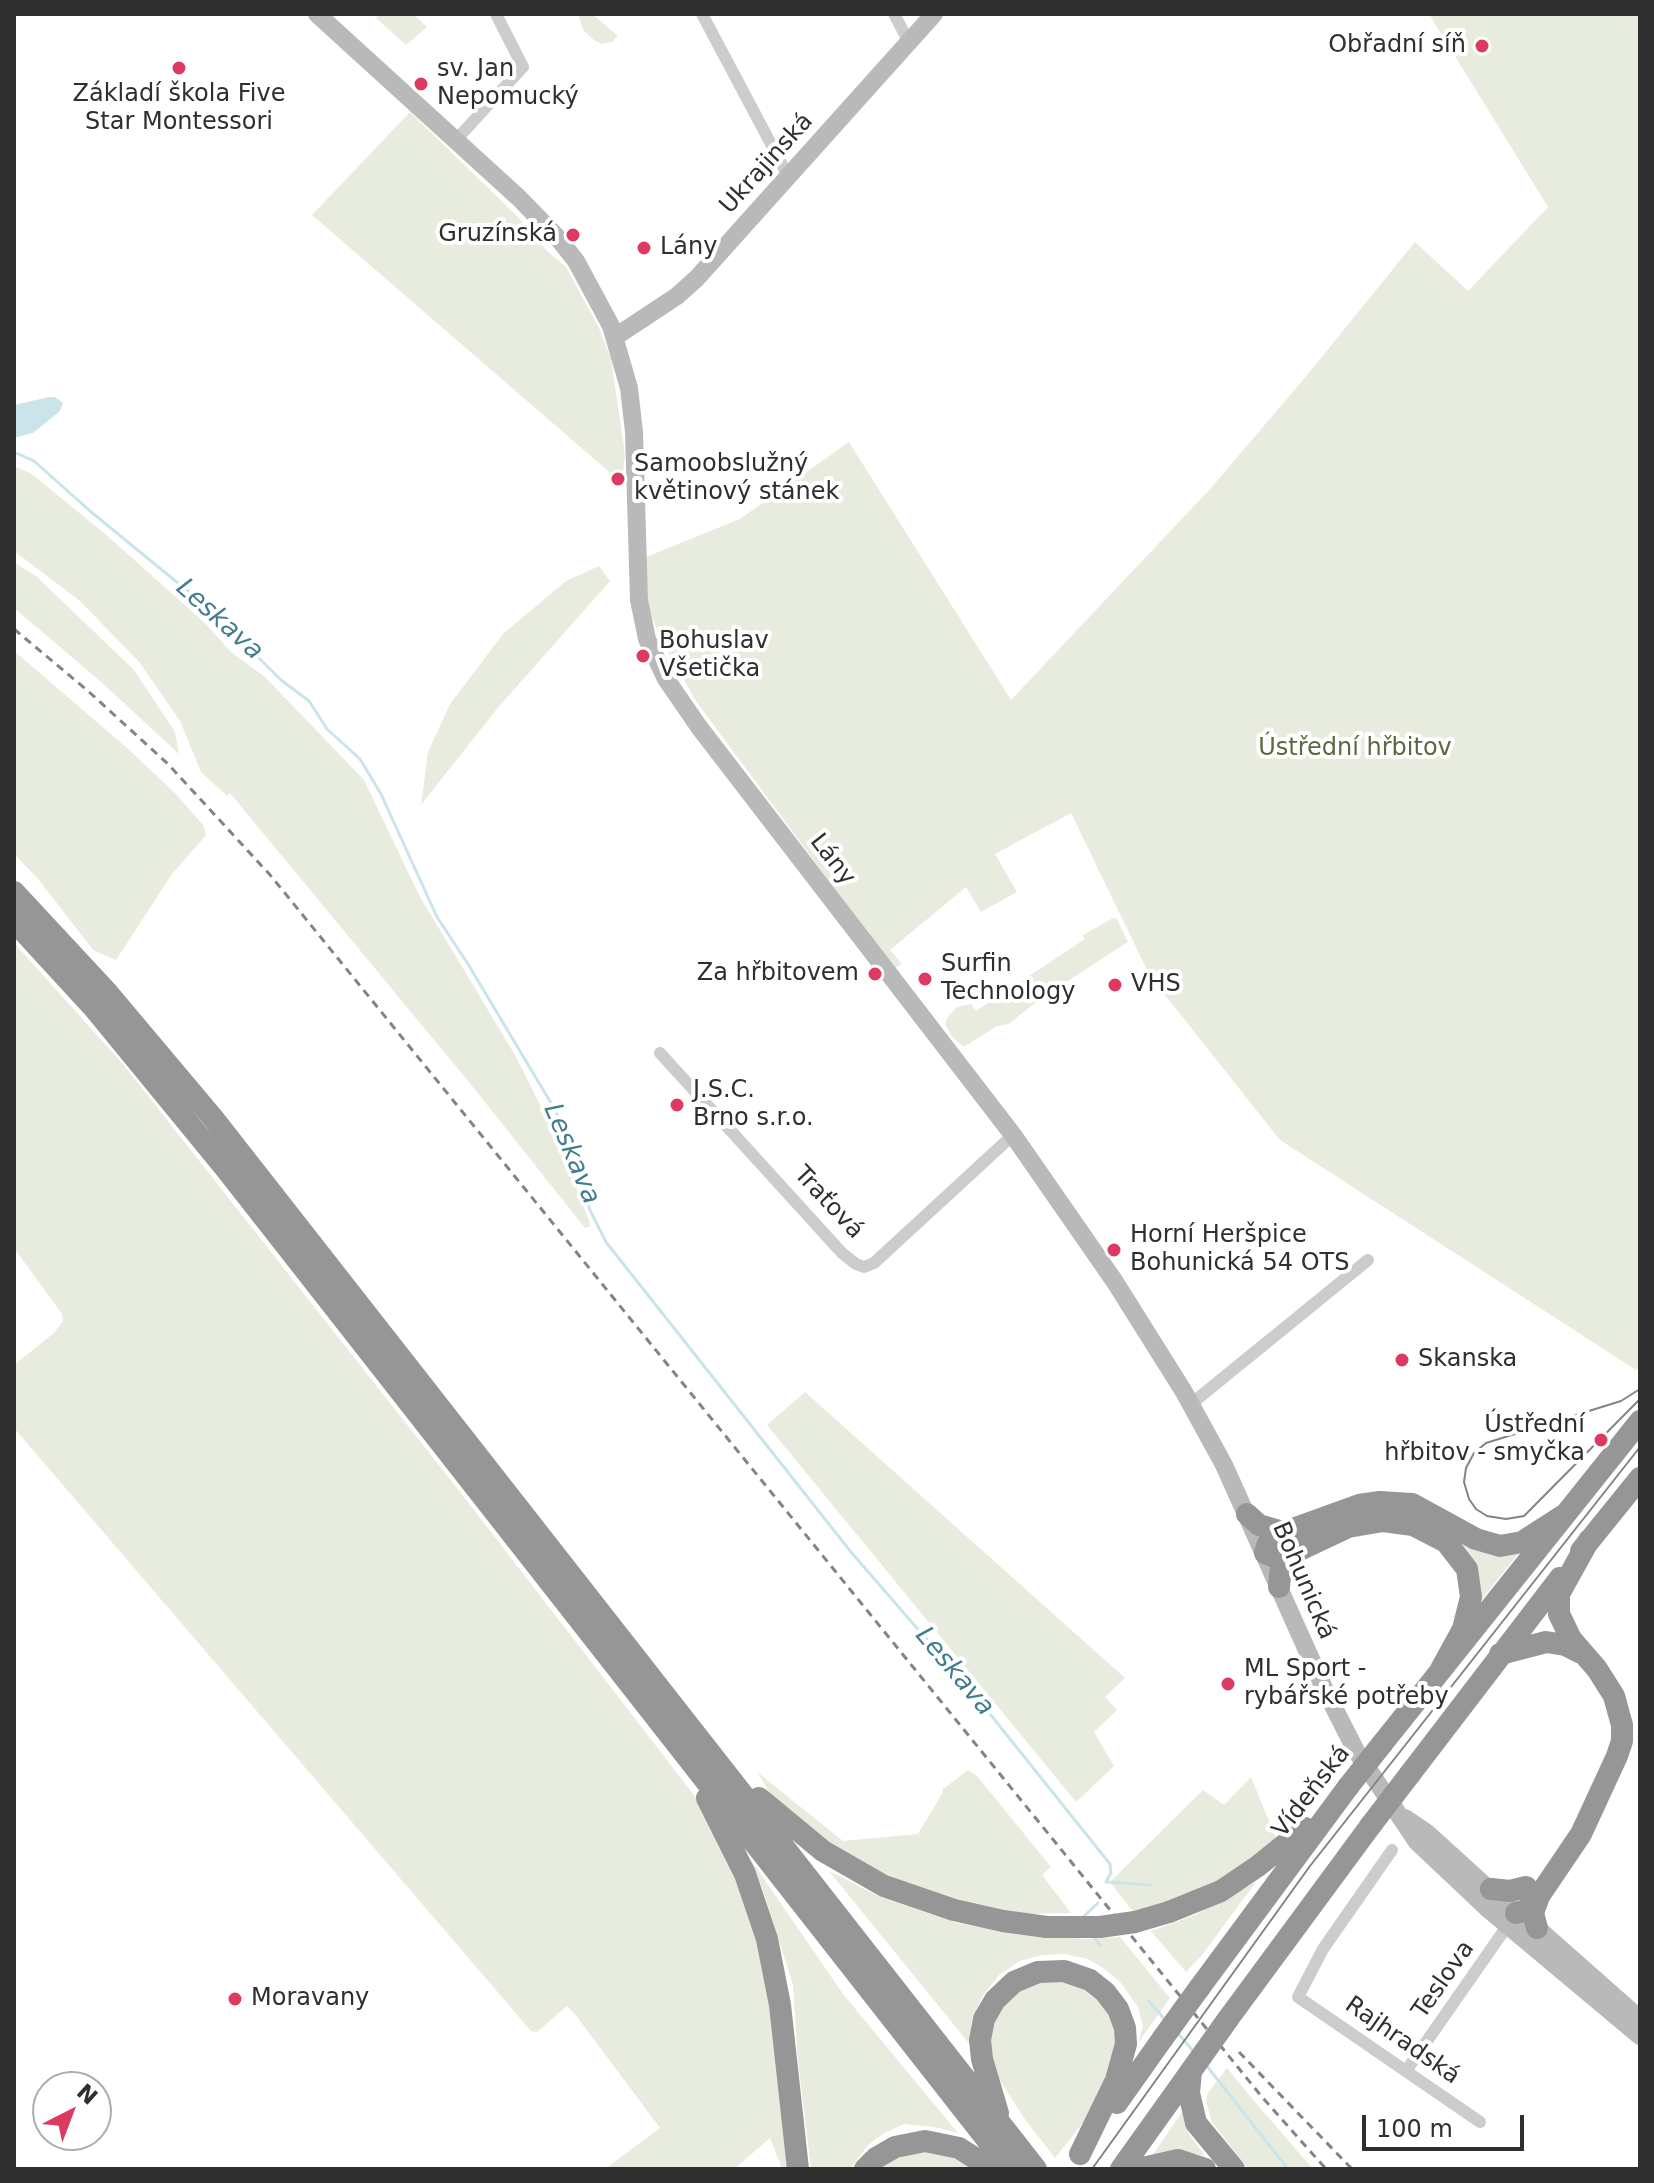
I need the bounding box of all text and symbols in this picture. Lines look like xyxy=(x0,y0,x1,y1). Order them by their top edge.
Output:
place label: Obřadní síň xyxy=(1328,32,1466,60)
marker: Obřadní síň xyxy=(1473,37,1491,55)
place label: sv. Jan Nepomucký xyxy=(437,56,579,112)
marker: Základí škola Five Star Montessori xyxy=(170,59,188,77)
marker: sv. Jan Nepomucký xyxy=(412,75,430,93)
place label: Základí škola Five Star Montessori xyxy=(73,81,285,137)
street label: Ukrajinská xyxy=(714,108,820,220)
place label: Gruzínská xyxy=(438,221,557,249)
marker: Gruzínská xyxy=(564,226,582,244)
place label: Lány xyxy=(660,234,717,262)
marker: Lány xyxy=(635,239,653,257)
place label: Samoobslužný květinový stánek xyxy=(634,451,839,507)
marker: Samoobslužný květinový stánek xyxy=(609,470,627,488)
water label: Leskava xyxy=(169,573,269,667)
place label: Bohuslav Všetička xyxy=(659,628,769,684)
marker: Bohuslav Všetička xyxy=(634,647,652,665)
park label: Ústřední hřbitov xyxy=(1258,735,1452,763)
street label: Lány xyxy=(803,828,861,892)
place label: Surfin Technology xyxy=(941,951,1075,1007)
place label: Za hřbitovem xyxy=(697,960,859,988)
marker: Za hřbitovem xyxy=(866,965,884,983)
marker: Surfin Technology xyxy=(916,970,934,988)
place label: VHS xyxy=(1131,971,1181,999)
marker: VHS xyxy=(1106,976,1124,994)
place label: J.S.C. Brno s.r.o. xyxy=(693,1077,814,1133)
marker: J.S.C. Brno s.r.o. xyxy=(668,1096,686,1114)
water label: Leskava xyxy=(536,1099,606,1209)
street label: Traťová xyxy=(787,1161,869,1245)
place label: Horní Heršpice Bohunická 54 OTS xyxy=(1130,1222,1349,1278)
marker: Horní Heršpice Bohunická 54 OTS xyxy=(1105,1241,1123,1259)
place label: Skanska xyxy=(1418,1346,1517,1374)
marker: Skanska xyxy=(1393,1351,1411,1369)
place label: Ústřední hřbitov - smyčka xyxy=(1384,1412,1585,1468)
marker: Ústřední hřbitov - smyčka xyxy=(1592,1431,1610,1449)
street label: Bohunická xyxy=(1265,1518,1341,1644)
water label: Leskava xyxy=(908,1621,1000,1723)
place label: ML Sport - rybářské potřeby xyxy=(1244,1656,1449,1712)
marker: ML Sport - rybářské potřeby xyxy=(1219,1675,1237,1693)
street label: Vídeňská xyxy=(1267,1740,1357,1844)
street label: Teslova xyxy=(1407,1936,1481,2024)
place label: Moravany xyxy=(251,1985,369,2013)
marker: Moravany xyxy=(226,1990,244,2008)
street label: Rajhradská xyxy=(1339,1991,1465,2091)
north arrow xyxy=(32,2071,112,2151)
text: N xyxy=(72,2079,102,2110)
scale bar xyxy=(1366,2099,1528,2149)
text: 100 m xyxy=(1376,2115,1453,2143)

